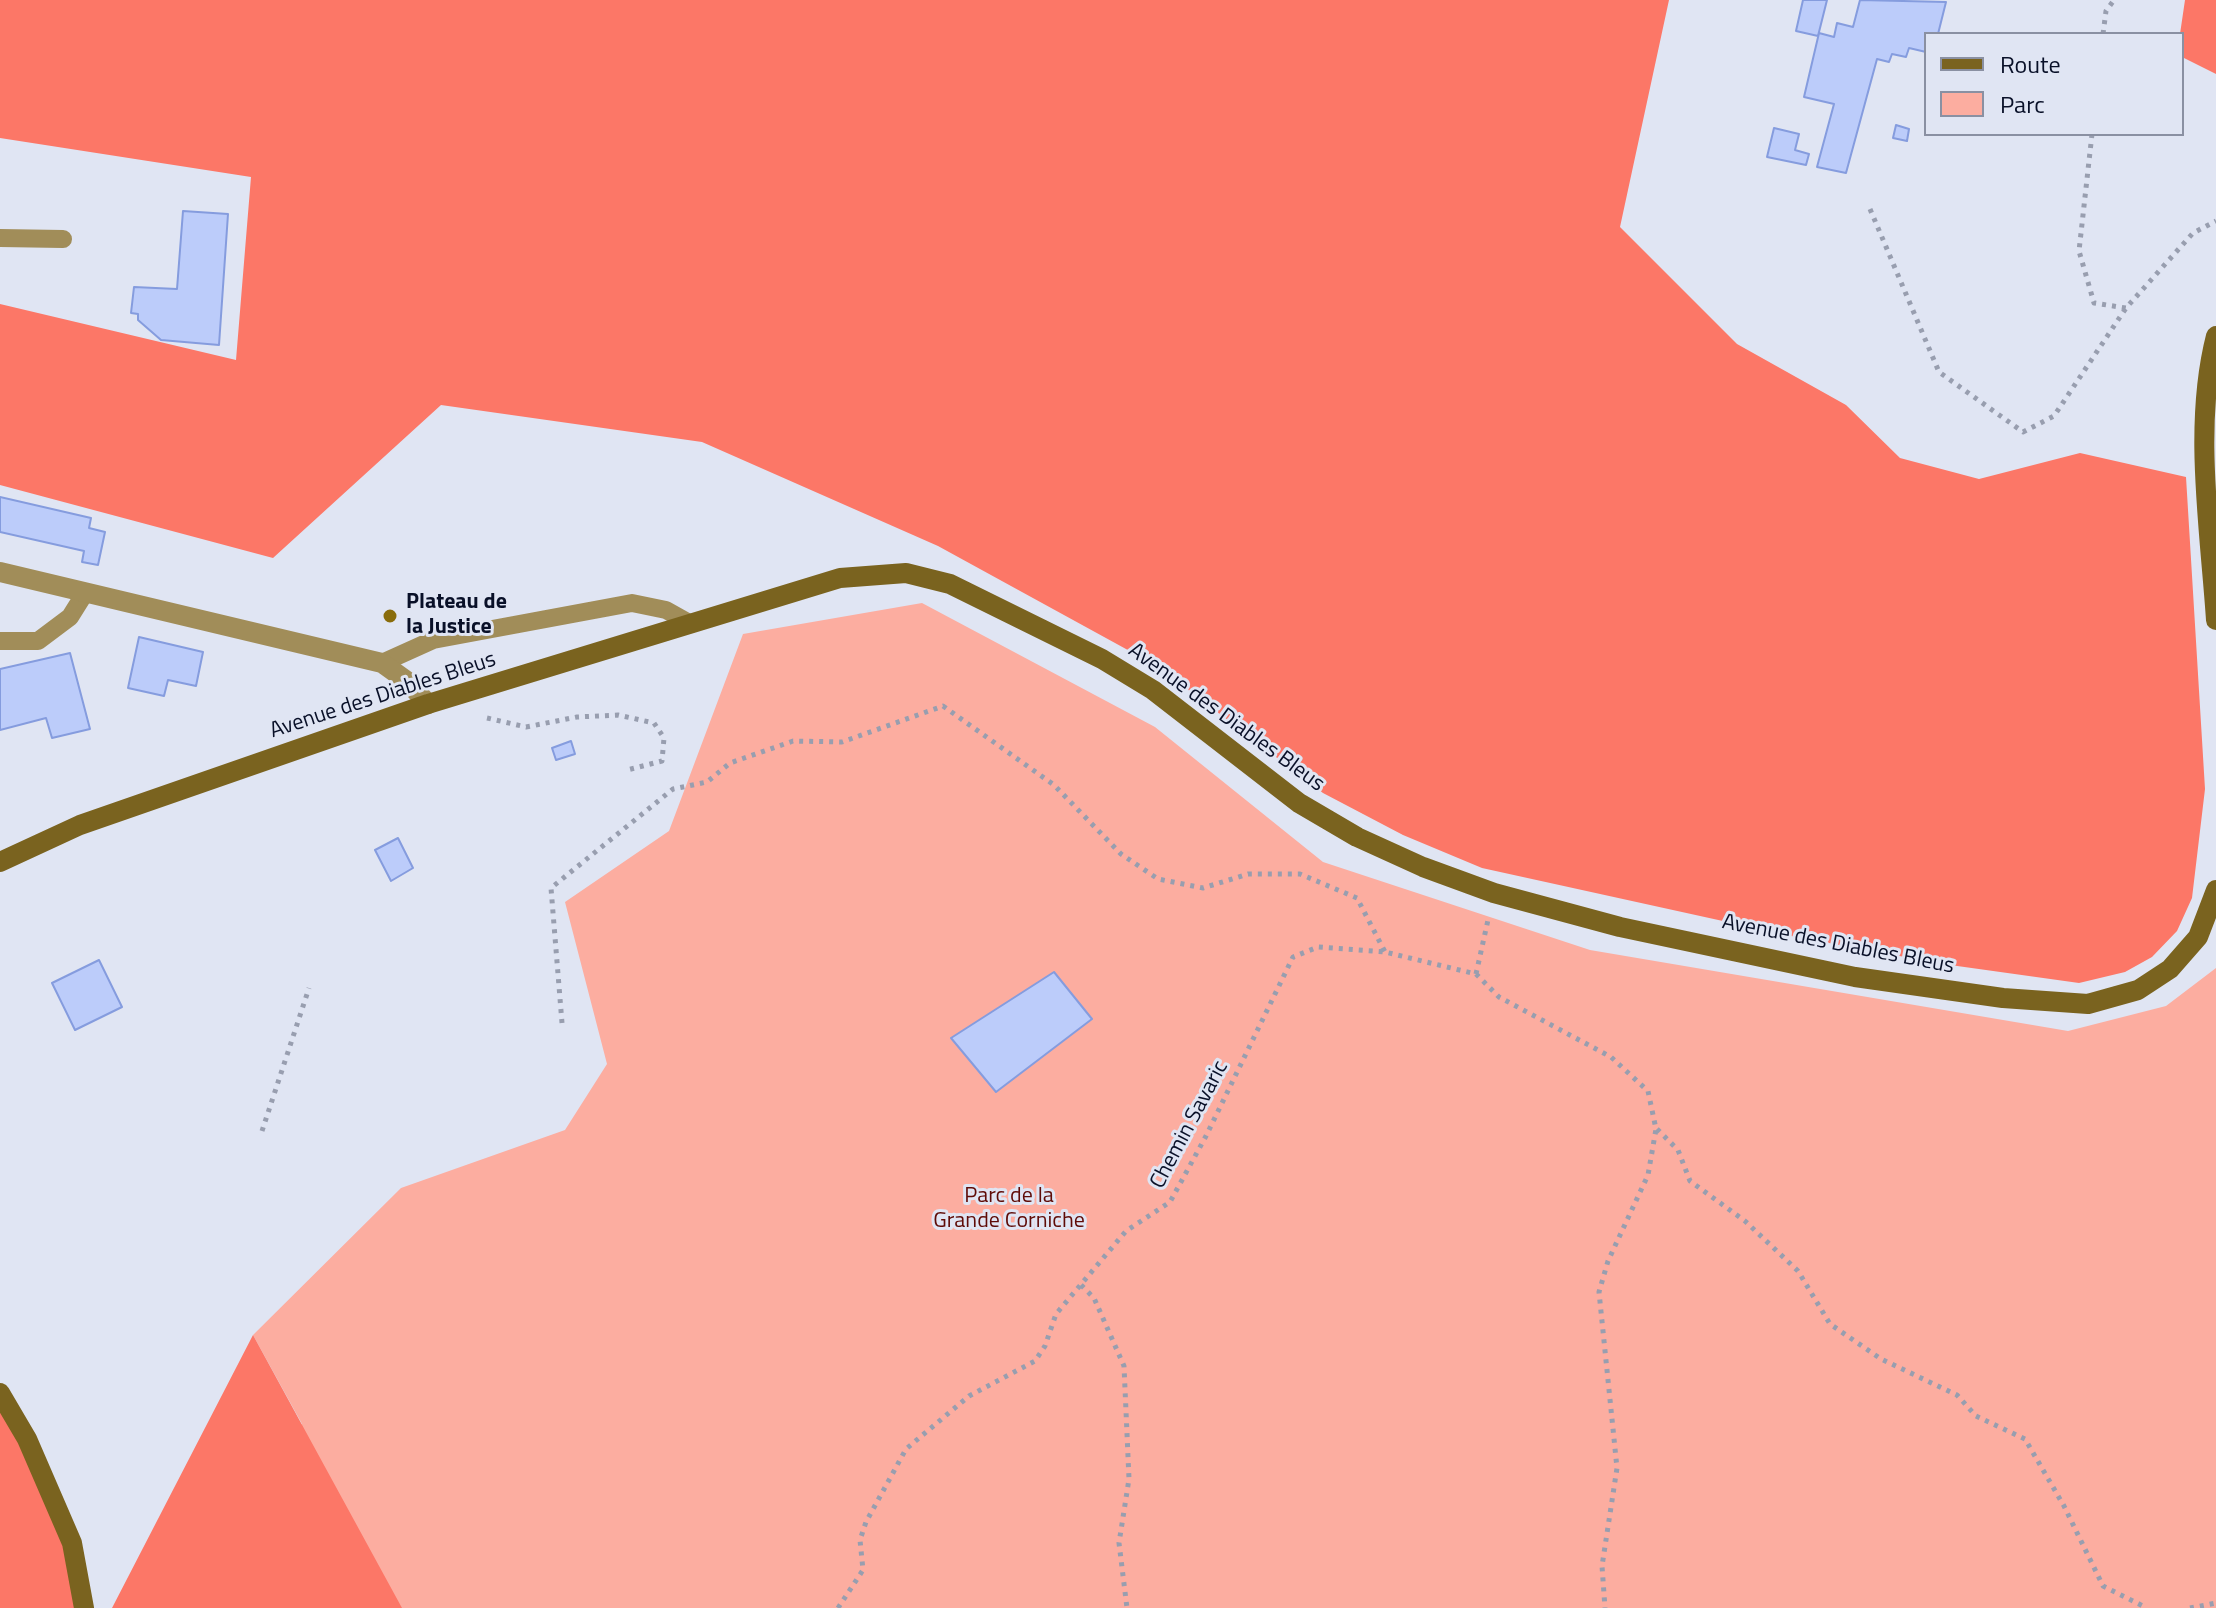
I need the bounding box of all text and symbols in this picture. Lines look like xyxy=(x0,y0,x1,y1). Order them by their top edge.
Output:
legend xyxy=(1924,32,2184,136)
text: Route xyxy=(2000,46,2061,82)
text: Parc xyxy=(2000,86,2045,122)
place label: Plateau de la Justice xyxy=(406,590,507,642)
marker: Plateau de la Justice xyxy=(381,607,399,625)
street label: Avenue des Diables Bleus xyxy=(1123,638,1329,798)
street label: Avenue des Diables Bleus xyxy=(267,647,499,745)
street label: Avenue des Diables Bleus xyxy=(1720,910,1956,980)
street label: Chemin Savaric xyxy=(1145,1057,1235,1193)
park label: Parc de la Grande Corniche xyxy=(933,1184,1085,1236)

